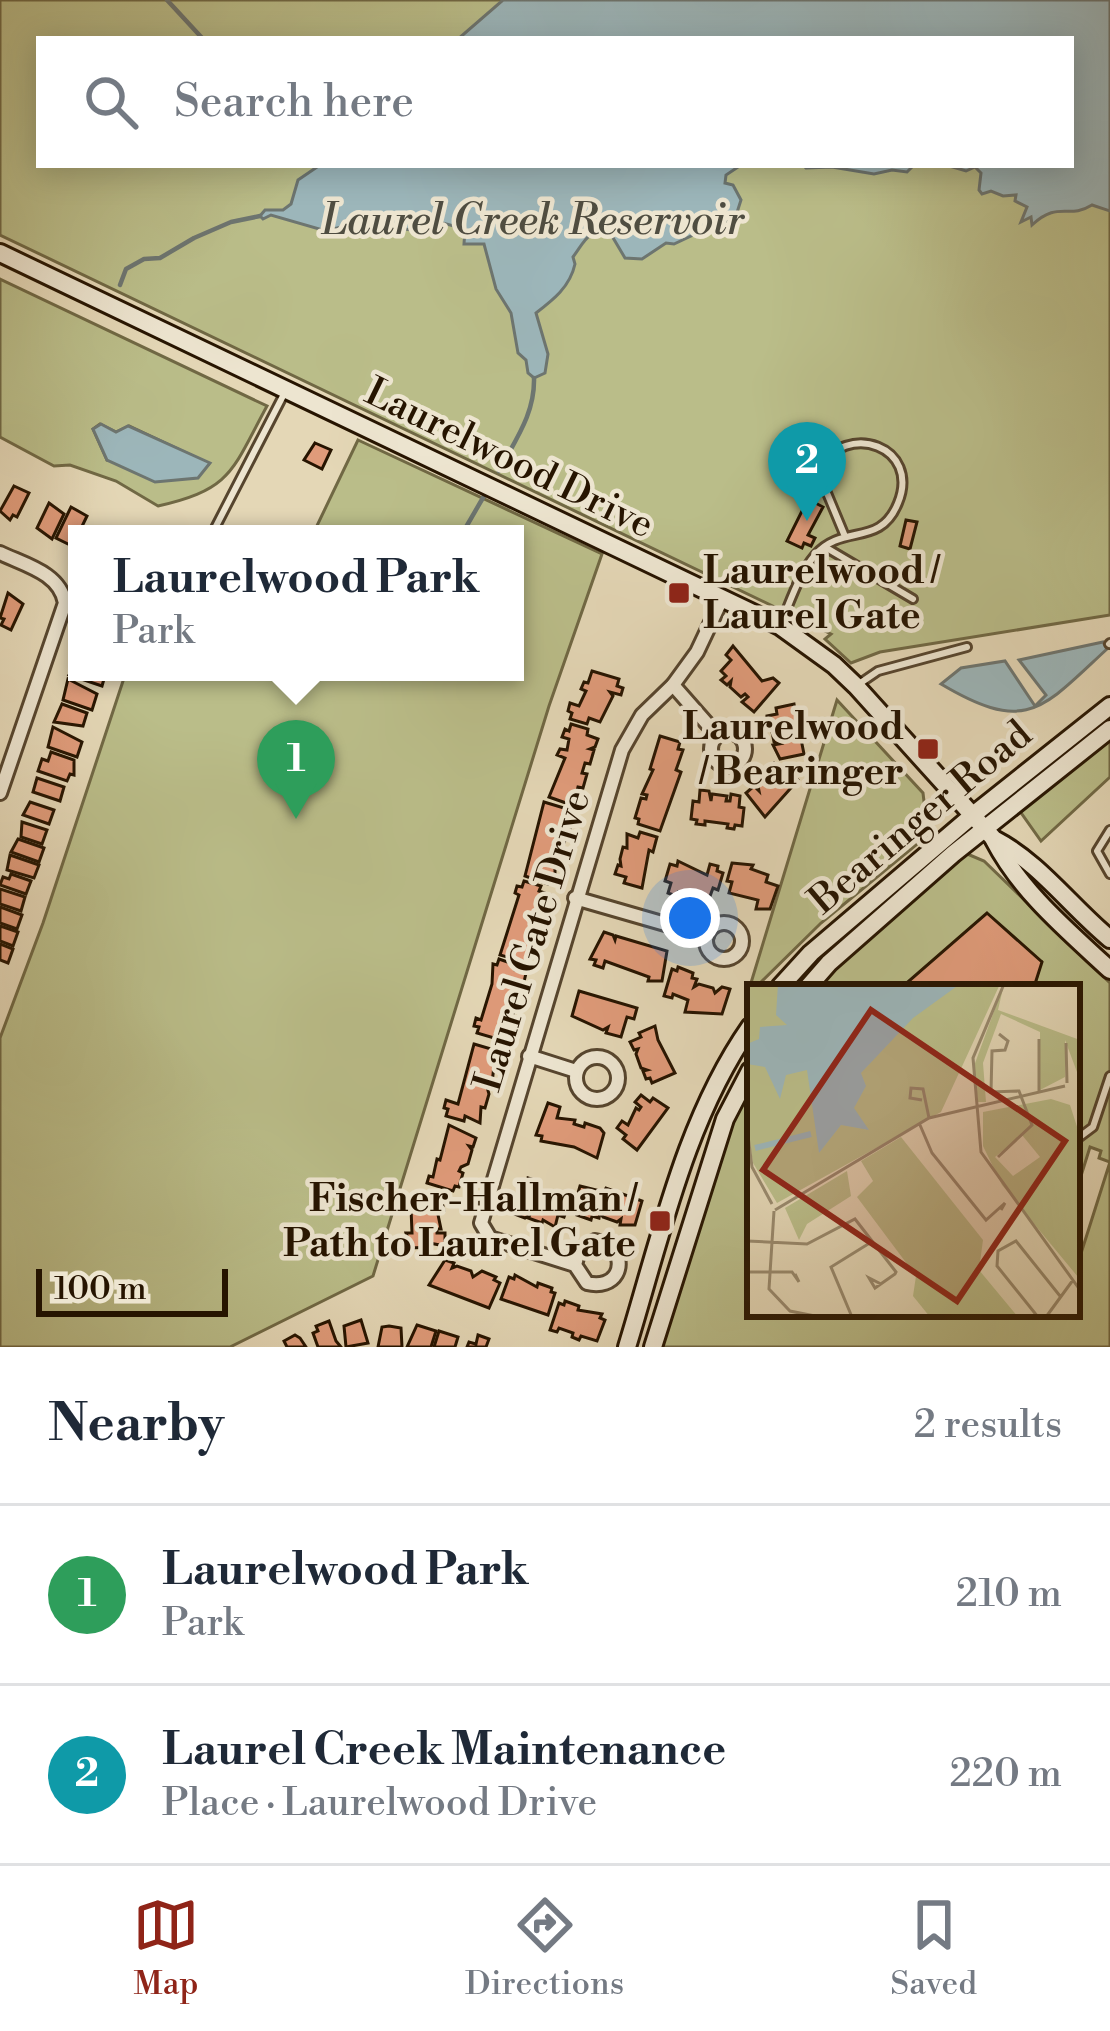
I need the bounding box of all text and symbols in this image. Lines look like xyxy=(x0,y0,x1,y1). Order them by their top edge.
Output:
search box xyxy=(36,36,1074,168)
icon: search xyxy=(78,69,144,135)
text: Search here xyxy=(174,74,414,131)
water label: Laurel Creek Reservoir xyxy=(321,195,745,248)
street label: Laurelwood Drive xyxy=(357,368,661,550)
pin: 2 xyxy=(768,422,846,521)
popup xyxy=(68,525,524,681)
place label: Laurelwood / Laurel Gate xyxy=(703,547,941,641)
text: Laurelwood Park xyxy=(113,550,479,607)
marker: Laurelwood / Laurel Gate xyxy=(666,580,692,606)
text: Park xyxy=(113,607,194,656)
place label: Laurelwood / Bearinger xyxy=(682,703,904,797)
street label: Bearinger Road xyxy=(799,711,1042,926)
pin: 1 xyxy=(257,720,335,819)
marker: Laurelwood / Bearinger xyxy=(915,736,941,762)
street label: Laurel Gate Drive xyxy=(464,784,602,1098)
your location xyxy=(660,888,720,948)
inset map xyxy=(747,984,1080,1317)
place label: Fischer-Hallman / Path to Laurel Gate xyxy=(283,1175,639,1269)
marker: Fischer-Hallman / Path to Laurel Gate xyxy=(647,1208,673,1234)
scale bar xyxy=(36,1263,228,1316)
text: 100 m xyxy=(54,1269,147,1310)
text: Nearby xyxy=(48,1393,224,1457)
text: 2 results xyxy=(914,1401,1062,1450)
text: Laurelwood Park xyxy=(162,1542,529,1599)
text: 1 xyxy=(78,1570,96,1619)
text: 210 m xyxy=(956,1570,1062,1619)
text: Park xyxy=(162,1599,243,1648)
text: Laurel Creek Maintenance xyxy=(162,1722,726,1779)
text: 2 xyxy=(75,1750,99,1799)
text: 220 m xyxy=(949,1750,1062,1799)
text: Place · Laurelwood Drive xyxy=(162,1779,597,1828)
tab: Map xyxy=(133,1892,199,2005)
tab: Directions xyxy=(465,1892,624,2005)
tab: Saved xyxy=(890,1892,977,2005)

